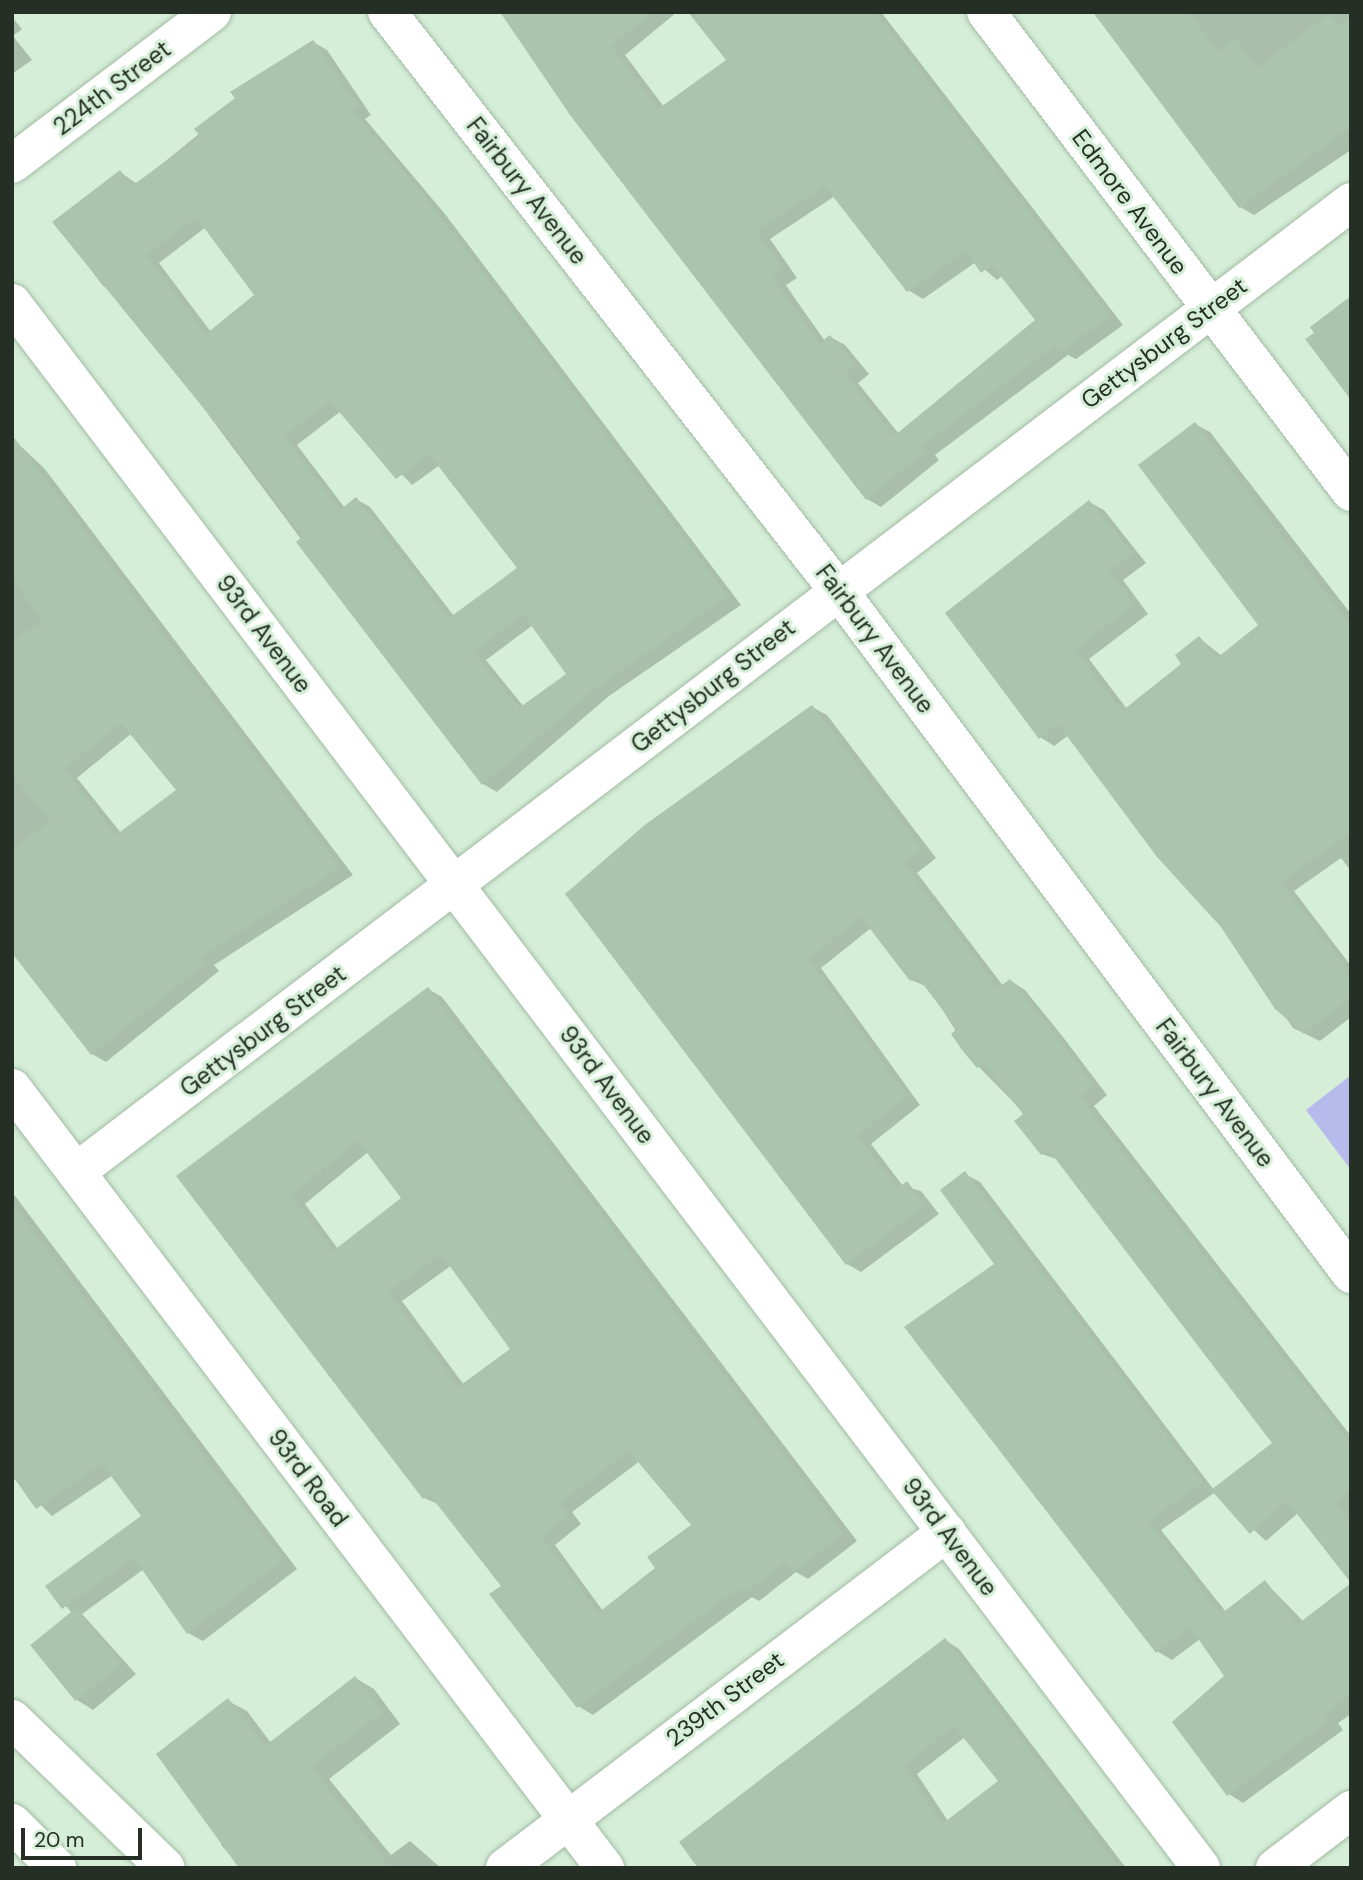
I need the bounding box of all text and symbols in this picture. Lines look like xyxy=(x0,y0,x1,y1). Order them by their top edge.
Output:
street label: 224th Street xyxy=(48,35,176,141)
street label: Fairbury Avenue xyxy=(461,112,593,270)
street label: Edmore Avenue xyxy=(1066,124,1194,280)
street label: Gettysburg Street xyxy=(1075,271,1253,415)
street label: Fairbury Avenue xyxy=(810,559,940,719)
street label: 93rd Avenue xyxy=(210,569,318,699)
street label: Gettysburg Street xyxy=(625,613,801,759)
street label: Gettysburg Street xyxy=(174,959,352,1103)
street label: Fairbury Avenue xyxy=(1150,1013,1280,1173)
street label: 93rd Avenue xyxy=(553,1020,661,1150)
street label: 93rd Road xyxy=(262,1424,354,1532)
street label: 93rd Avenue xyxy=(896,1472,1004,1602)
street label: 239th Street xyxy=(660,1645,790,1753)
scale bar xyxy=(24,1814,145,1858)
text: 20 m xyxy=(34,1826,85,1854)

